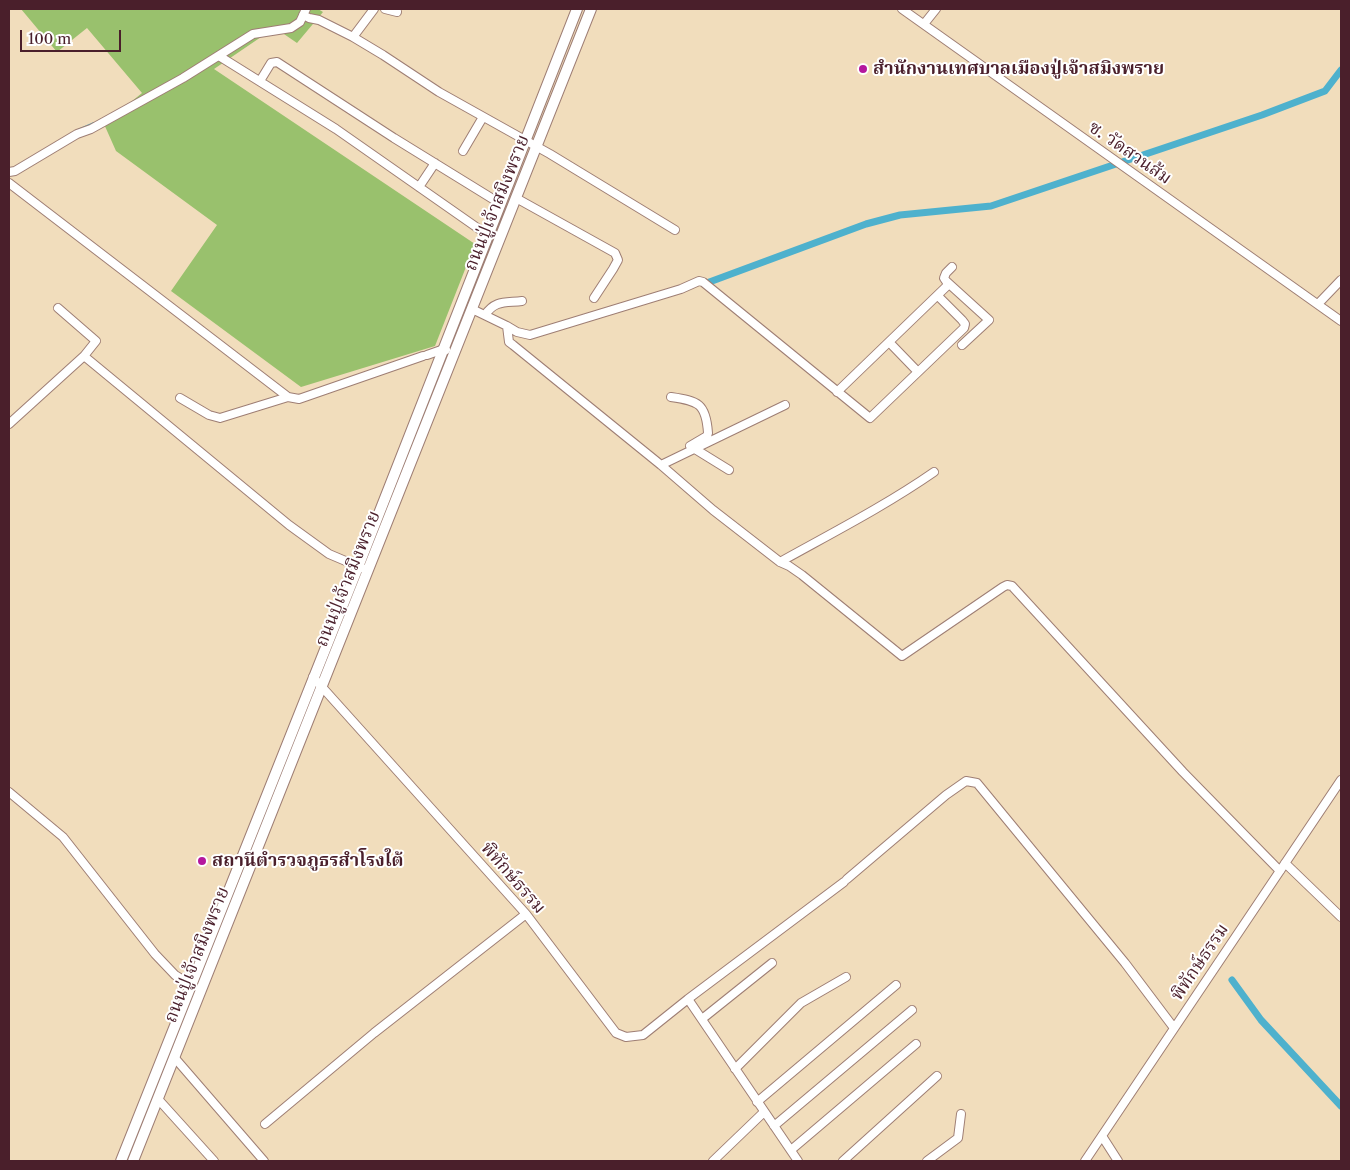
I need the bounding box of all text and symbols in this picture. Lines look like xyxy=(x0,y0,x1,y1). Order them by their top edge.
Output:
scale bar xyxy=(22,20,124,52)
text: 100 m xyxy=(28,29,71,48)
place label: สำนักงานเทศบาลเมืองปู่เจ้าสมิงพราย xyxy=(873,58,1164,80)
marker: สำนักงานเทศบาลเมืองปู่เจ้าสมิงพราย xyxy=(857,63,869,75)
street label: ซ. วัดสวนส้ม xyxy=(1084,117,1176,189)
street label: ถนนปู่เจ้าสมิงพราย xyxy=(460,132,534,274)
street label: ถนนปู่เจ้าสมิงพราย xyxy=(311,508,385,650)
street label: พิทักษ์ธรรม xyxy=(476,838,550,918)
place label: สถานีตำรวจภูธรสำโรงใต้ xyxy=(212,850,404,872)
marker: สถานีตำรวจภูธรสำโรงใต้ xyxy=(196,855,208,867)
street label: ถนนปู่เจ้าสมิงพราย xyxy=(160,884,234,1026)
street label: พิทักษ์ธรรม xyxy=(1166,919,1234,1005)

